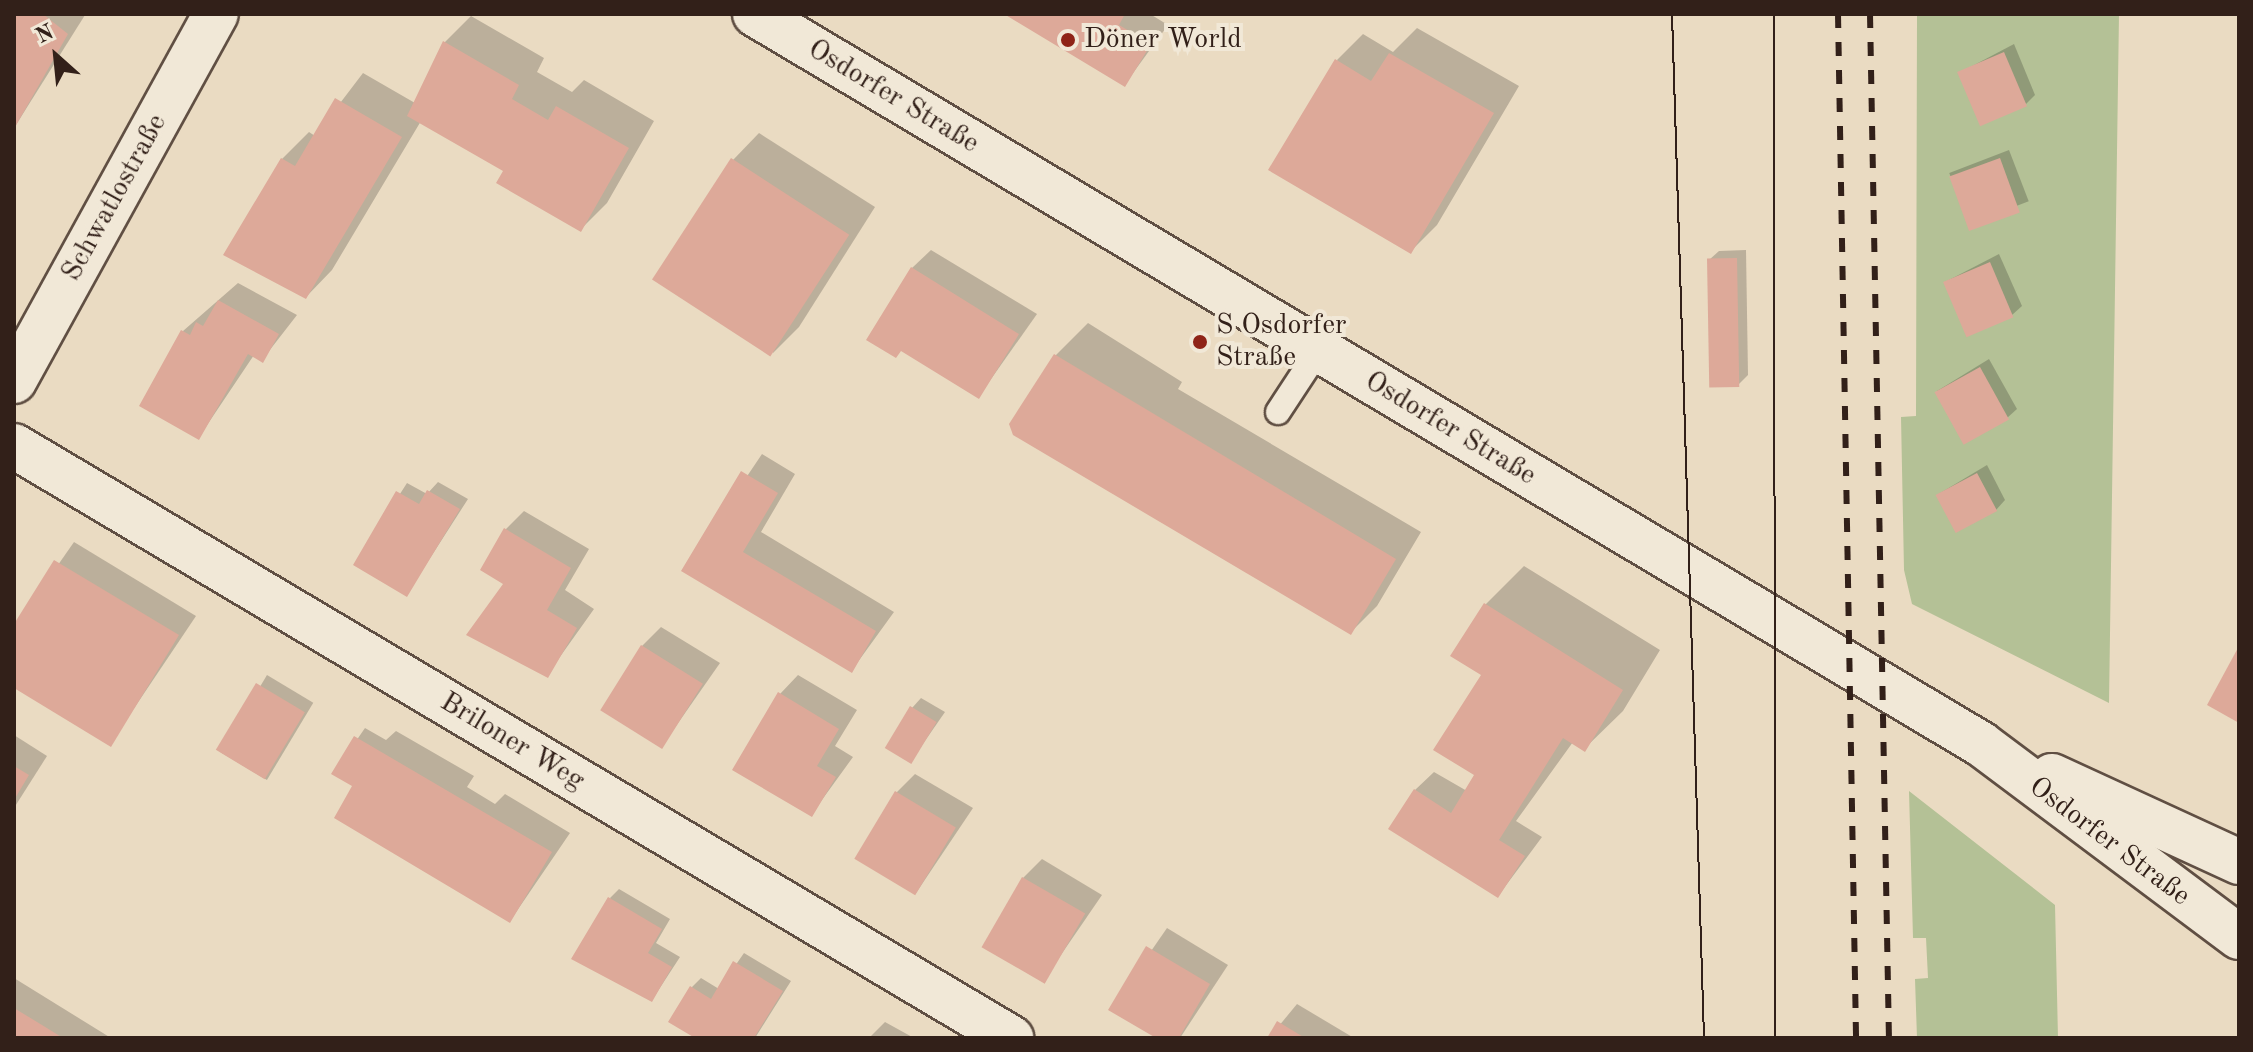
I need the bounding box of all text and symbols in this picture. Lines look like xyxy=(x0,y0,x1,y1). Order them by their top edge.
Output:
north arrow xyxy=(16,16,96,96)
text: N xyxy=(33,21,58,48)
place label: Döner World xyxy=(1084,23,1242,57)
marker: Döner World xyxy=(1059,31,1077,49)
street label: Osdorfer Straße xyxy=(802,33,984,161)
street label: Schwatlostraße xyxy=(55,109,175,287)
place label: S Osdorfer Straße xyxy=(1216,309,1347,375)
marker: S Osdorfer Straße xyxy=(1191,333,1209,351)
street label: Osdorfer Straße xyxy=(1359,365,1541,493)
street label: Briloner Weg xyxy=(434,686,590,798)
street label: Osdorfer Straße xyxy=(2022,770,2196,914)

